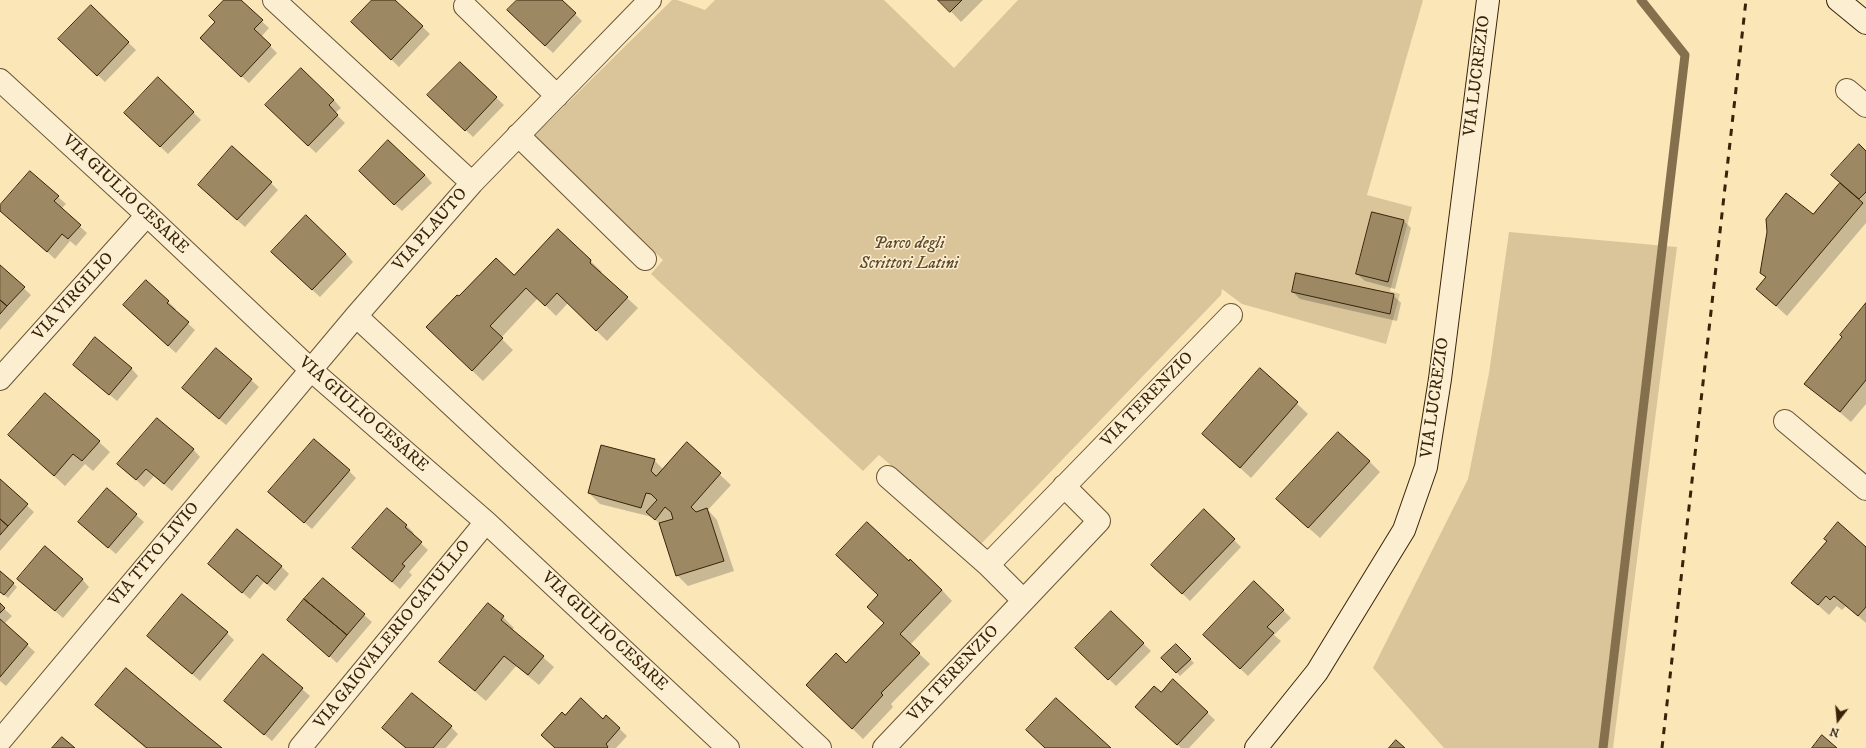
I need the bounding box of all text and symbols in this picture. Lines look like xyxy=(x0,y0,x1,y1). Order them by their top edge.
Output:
street label: VIA LUCREZIO xyxy=(1460,14,1496,138)
street label: VIA GIULIO CESARE xyxy=(58,131,192,259)
street label: VIA PLAUTO xyxy=(389,184,473,276)
park label: Parco degli Scrittori Latini xyxy=(859,234,959,274)
street label: VIA VIRGILIO xyxy=(29,249,119,345)
street label: VIA LUCREZIO xyxy=(1417,336,1455,460)
street label: VIA TERENZIO xyxy=(1098,348,1198,452)
street label: VIA GIULIO CESARE xyxy=(294,353,432,477)
street label: VIA TITO LIVIO xyxy=(106,499,204,611)
street label: VIA GAIOVALERIO CATULLO xyxy=(311,537,475,733)
street label: VIA GIULIO CESARE xyxy=(537,568,671,696)
street label: VIA TERENZIO xyxy=(904,622,1004,726)
north arrow xyxy=(1818,700,1858,740)
text: N xyxy=(1828,724,1841,740)

